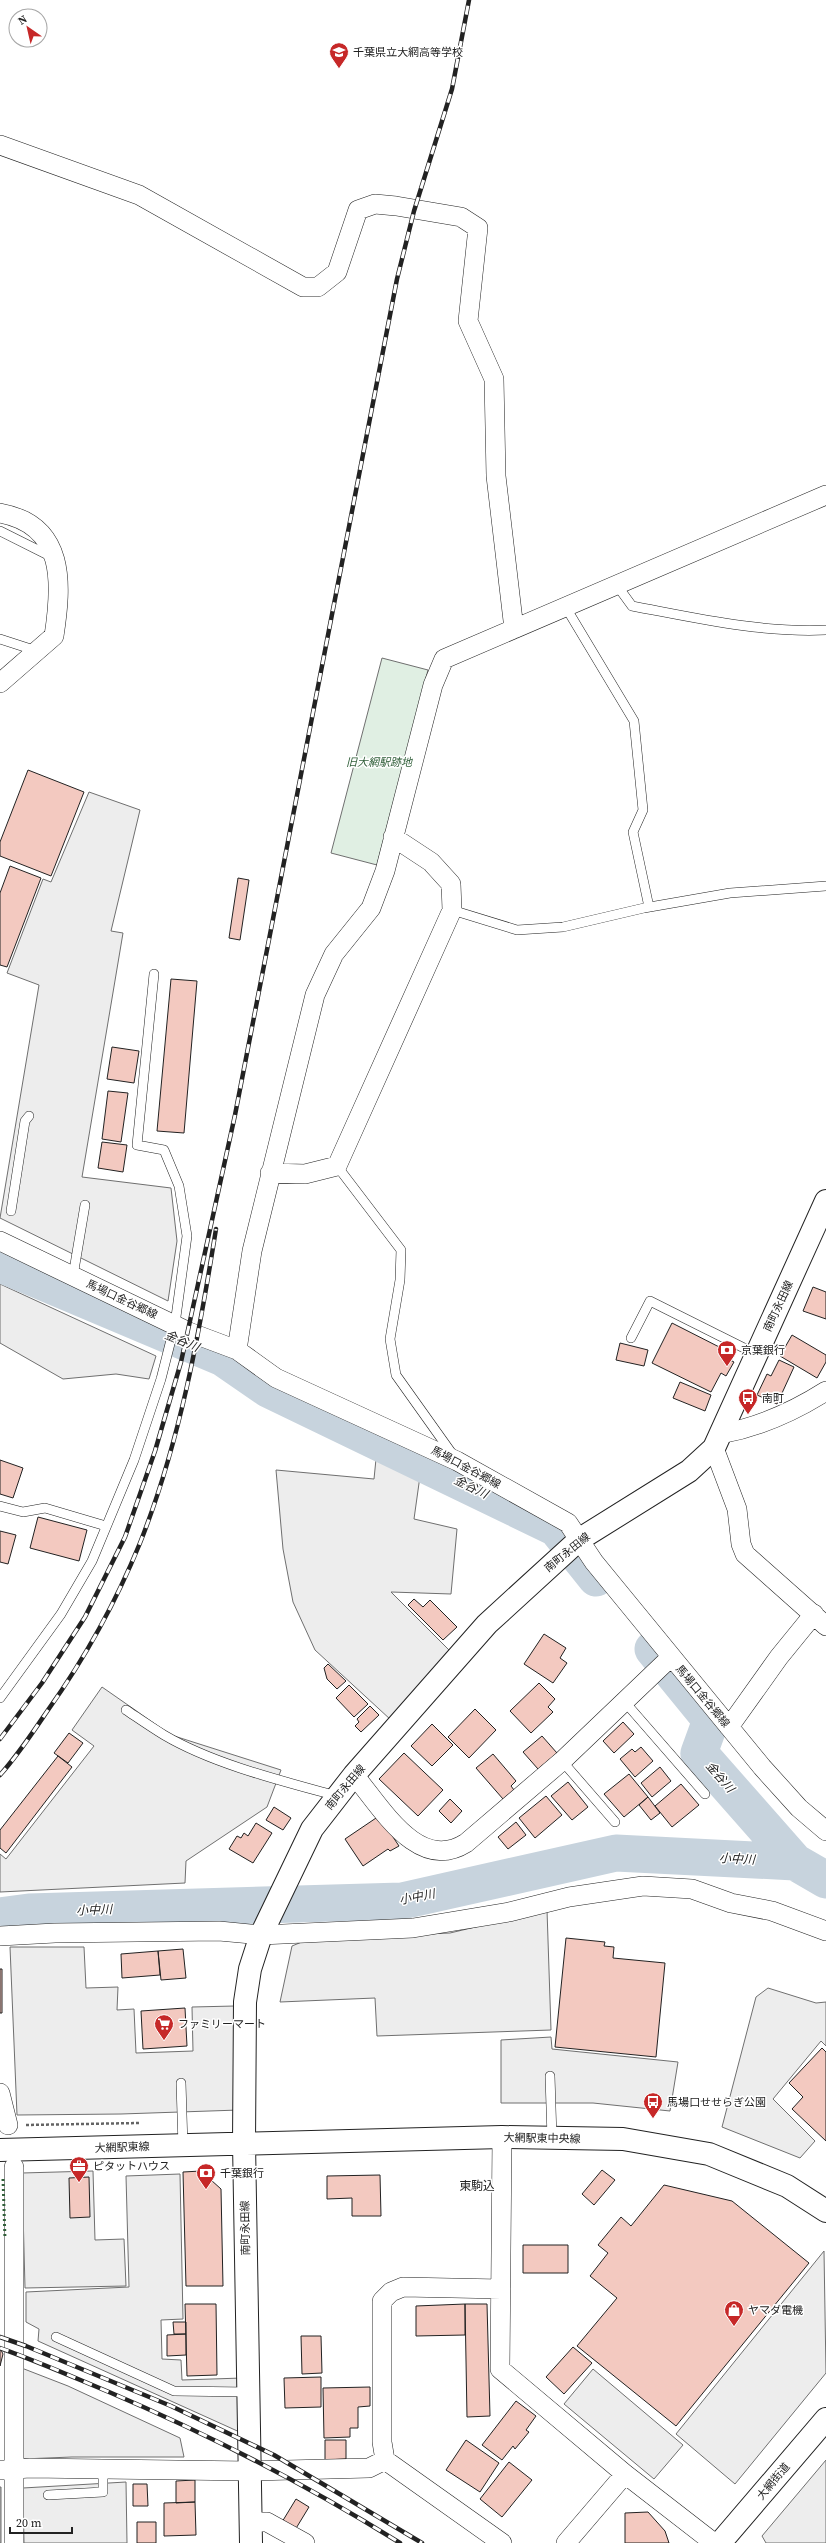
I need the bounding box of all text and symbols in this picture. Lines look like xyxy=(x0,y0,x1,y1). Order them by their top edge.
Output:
north arrow xyxy=(8,8,48,48)
text: N xyxy=(15,12,30,29)
school or university icon: 千葉県立大網高等学校 xyxy=(328,41,350,69)
place label: 千葉県立大網高等学校 xyxy=(353,45,463,60)
park label: 旧大網駅跡地 xyxy=(346,755,413,770)
street label: 馬場口金谷郷線 xyxy=(84,1276,160,1323)
street label: 南町永田線 xyxy=(760,1278,797,1334)
water label: 金谷川 xyxy=(162,1327,204,1356)
bank icon: 京葉銀行 xyxy=(716,1339,738,1367)
place label: 京葉銀行 xyxy=(741,1343,785,1358)
bus stop icon: 南町 xyxy=(737,1387,759,1415)
place label: 南町 xyxy=(762,1391,784,1406)
street label: 馬場口金谷郷線 xyxy=(428,1443,503,1492)
water label: 金谷川 xyxy=(451,1472,492,1503)
street label: 南町永田線 xyxy=(541,1529,593,1576)
street label: 馬場口金谷郷線 xyxy=(672,1662,733,1731)
water label: 金谷川 xyxy=(702,1758,739,1797)
street label: 南町永田線 xyxy=(322,1761,369,1813)
water label: 小中川 xyxy=(719,1850,757,1868)
water label: 小中川 xyxy=(398,1885,438,1908)
water label: 小中川 xyxy=(76,1901,114,1919)
supermarket icon: ファミリーマート xyxy=(153,2013,175,2041)
place label: ファミリーマート xyxy=(178,2017,266,2032)
bus stop icon: 馬場口せせらぎ公園 xyxy=(642,2091,664,2119)
place label: 馬場口せせらぎ公園 xyxy=(667,2095,766,2110)
street label: 大網駅東中央線 xyxy=(503,2130,581,2147)
street label: 大網駅東線 xyxy=(94,2139,150,2156)
office icon: ピタットハウス xyxy=(68,2155,90,2183)
place label: ピタットハウス xyxy=(93,2159,170,2174)
bank icon: 千葉銀行 xyxy=(195,2162,217,2190)
place label: 千葉銀行 xyxy=(220,2166,264,2181)
district label: 東駒込 xyxy=(459,2178,495,2194)
street label: 南町永田線 xyxy=(238,2200,253,2256)
shop icon: ヤマダ電機 xyxy=(723,2299,745,2327)
place label: ヤマダ電機 xyxy=(748,2303,803,2318)
street label: 大網街道 xyxy=(753,2460,793,2503)
scale bar xyxy=(10,2509,72,2535)
text: 20 m xyxy=(16,2515,42,2531)

